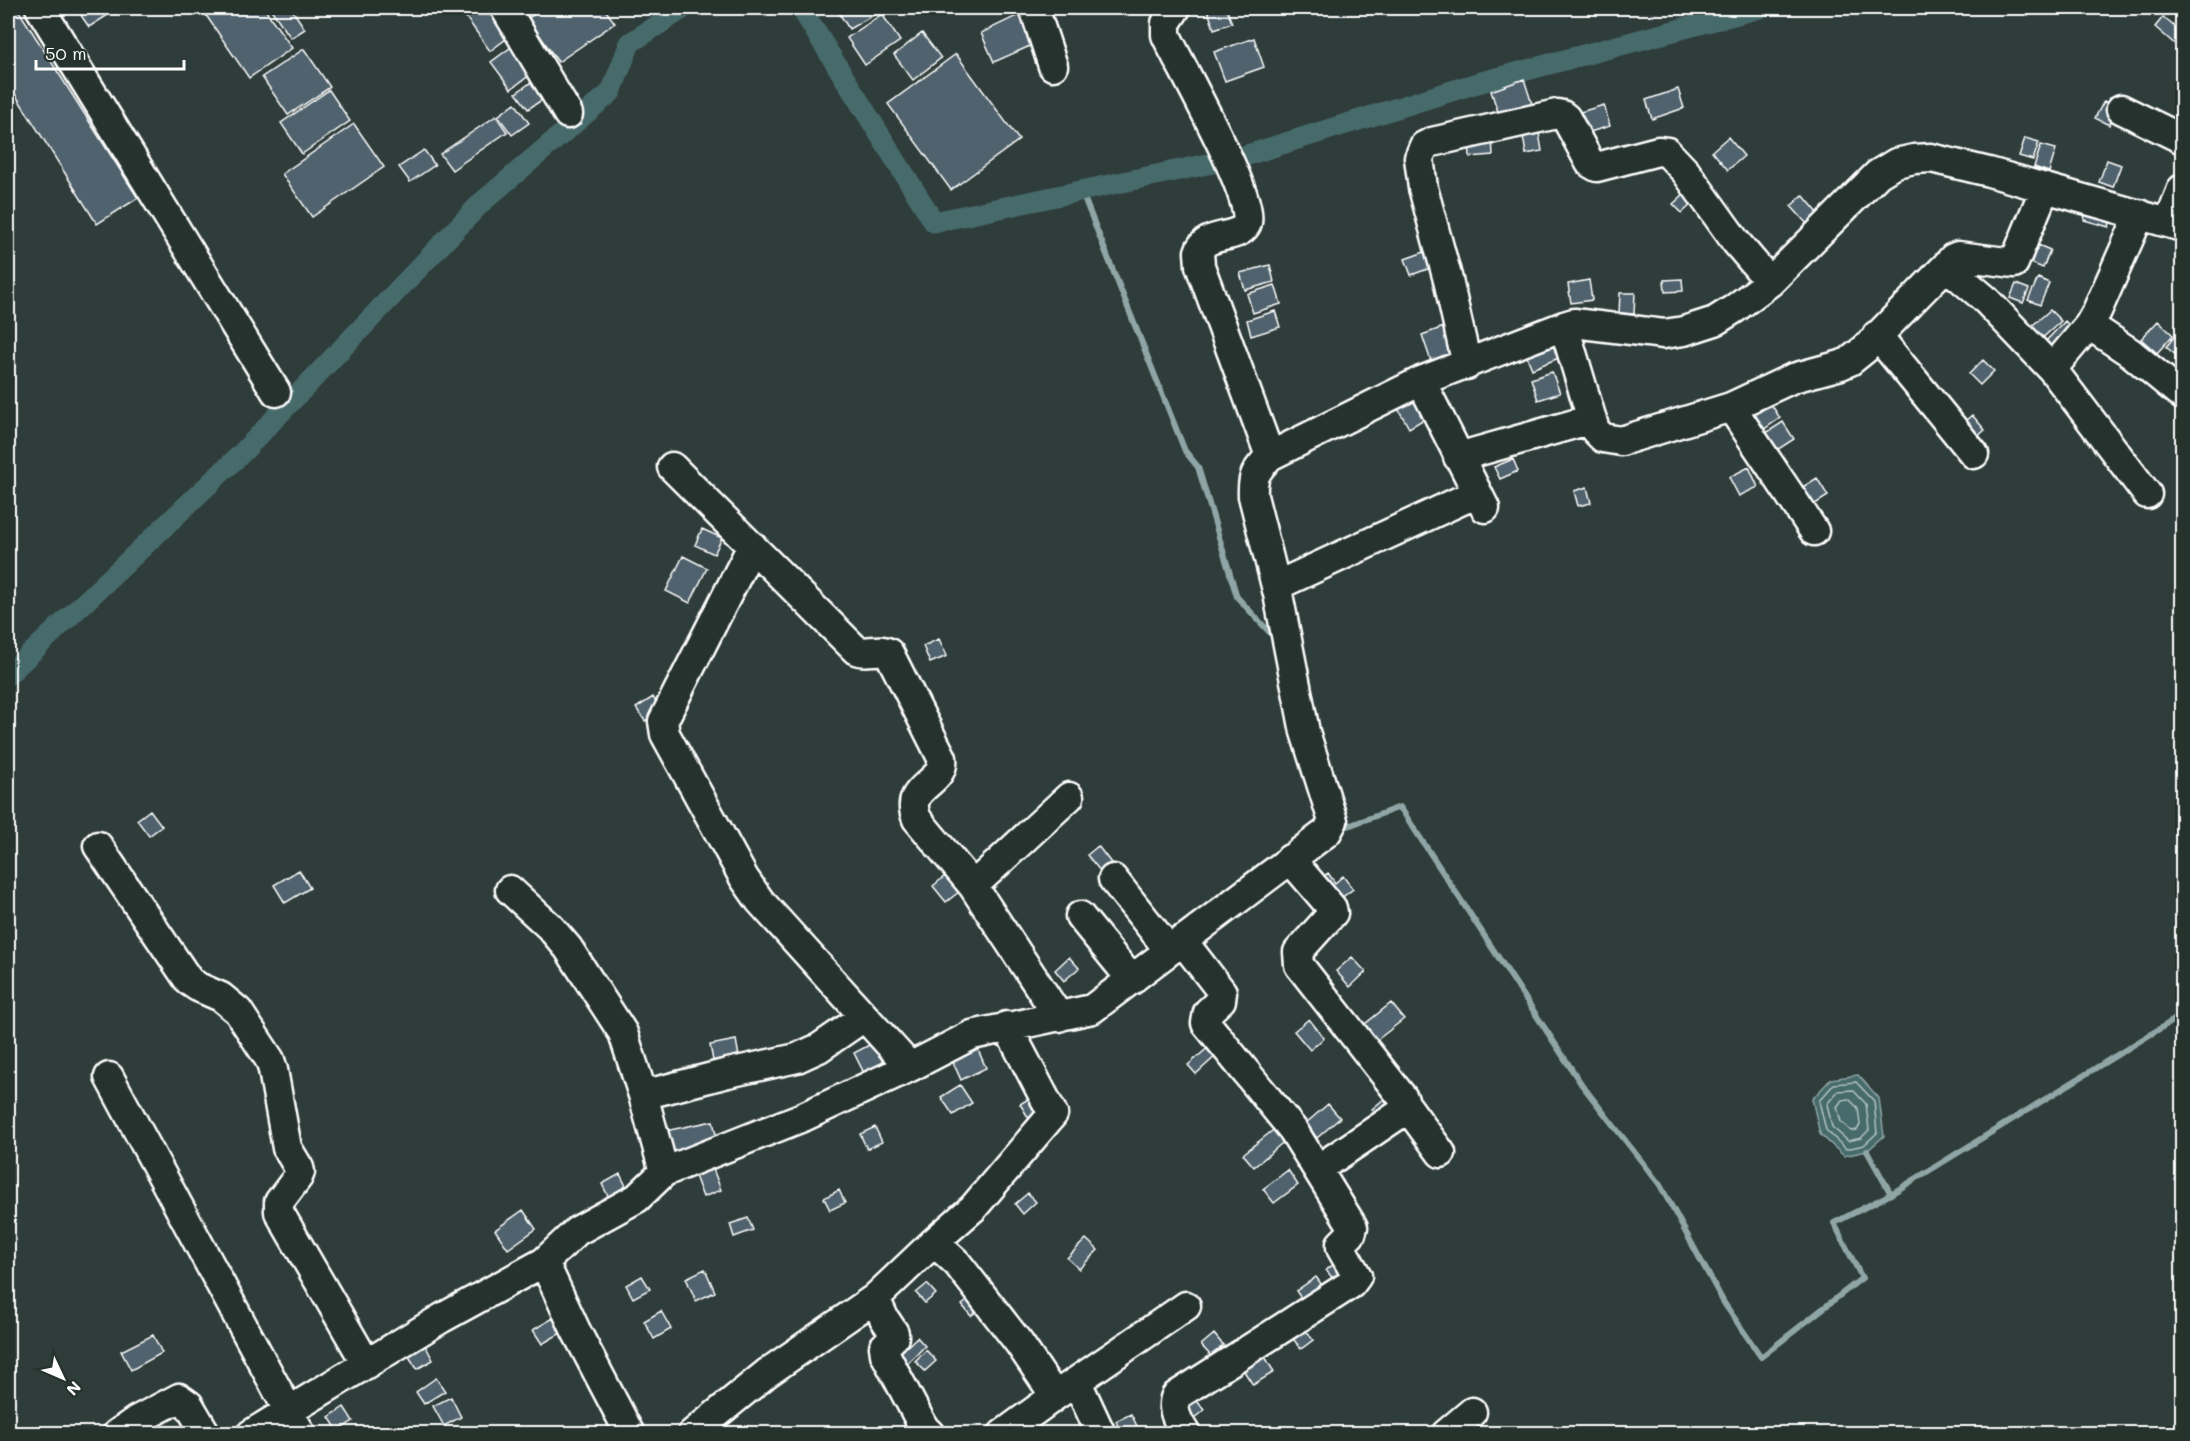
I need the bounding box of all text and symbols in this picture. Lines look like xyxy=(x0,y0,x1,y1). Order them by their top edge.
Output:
scale bar xyxy=(36,33,184,71)
text: 50 m xyxy=(45,41,87,65)
north arrow xyxy=(33,1348,93,1408)
text: N xyxy=(62,1377,86,1400)

